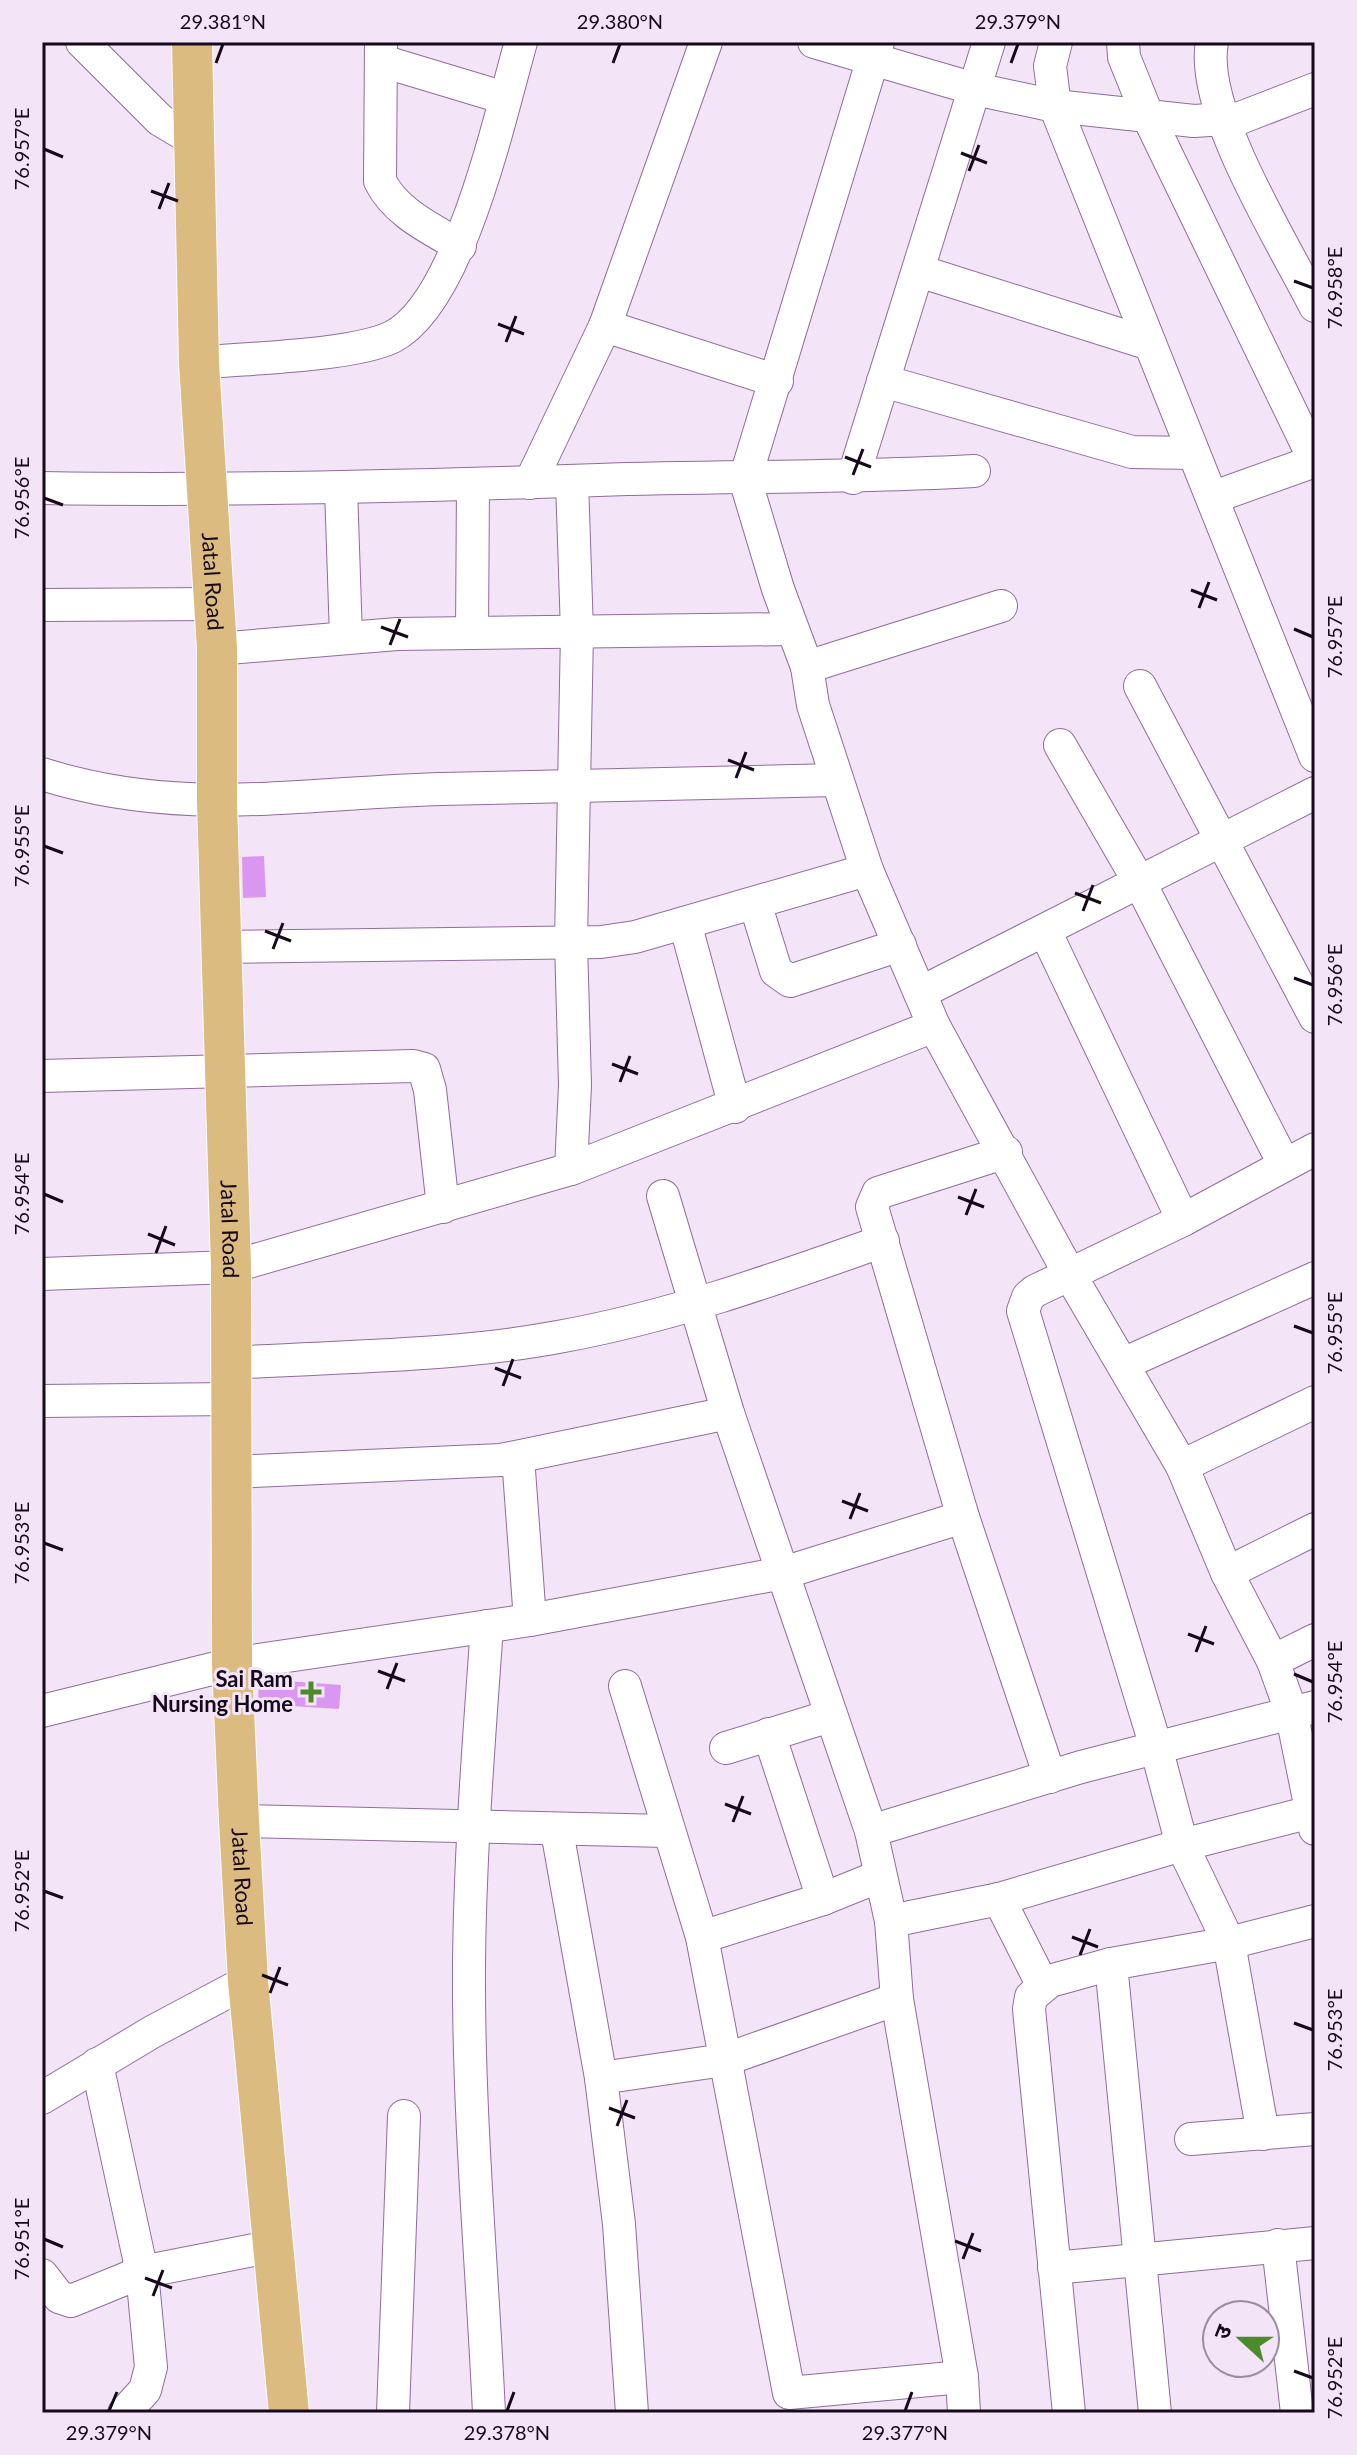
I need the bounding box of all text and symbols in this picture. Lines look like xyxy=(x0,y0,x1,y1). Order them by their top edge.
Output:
text: 29.381°N xyxy=(180,9,266,33)
text: 29.380°N xyxy=(577,9,663,33)
text: 29.379°N xyxy=(975,9,1061,33)
text: 76.957°E xyxy=(9,108,33,190)
text: 76.958°E xyxy=(1322,247,1346,329)
text: 76.956°E xyxy=(9,457,33,539)
street label: Jatal Road xyxy=(197,532,230,631)
text: 76.957°E xyxy=(1322,596,1346,678)
text: 76.955°E xyxy=(9,805,33,887)
text: 76.956°E xyxy=(1322,944,1346,1026)
text: 76.954°E xyxy=(9,1153,33,1235)
street label: Jatal Road xyxy=(215,1180,245,1278)
text: 76.955°E xyxy=(1322,1292,1346,1374)
text: 76.953°E xyxy=(9,1502,33,1584)
text: 76.954°E xyxy=(1322,1641,1346,1723)
place label: Sai Ram Nursing Home xyxy=(152,1665,293,1717)
marker: Sai Ram Nursing Home xyxy=(300,1681,322,1703)
street label: Jatal Road xyxy=(226,1827,259,1927)
text: 76.952°E xyxy=(9,1850,33,1932)
text: 76.953°E xyxy=(1322,1989,1346,2071)
text: 76.951°E xyxy=(9,2198,33,2280)
north arrow xyxy=(1201,2299,1281,2379)
text: उ xyxy=(1207,2320,1237,2343)
text: 76.952°E xyxy=(1322,2337,1346,2419)
text: 29.379°N xyxy=(66,2420,152,2444)
text: 29.378°N xyxy=(464,2420,550,2444)
text: 29.377°N xyxy=(862,2420,948,2444)

